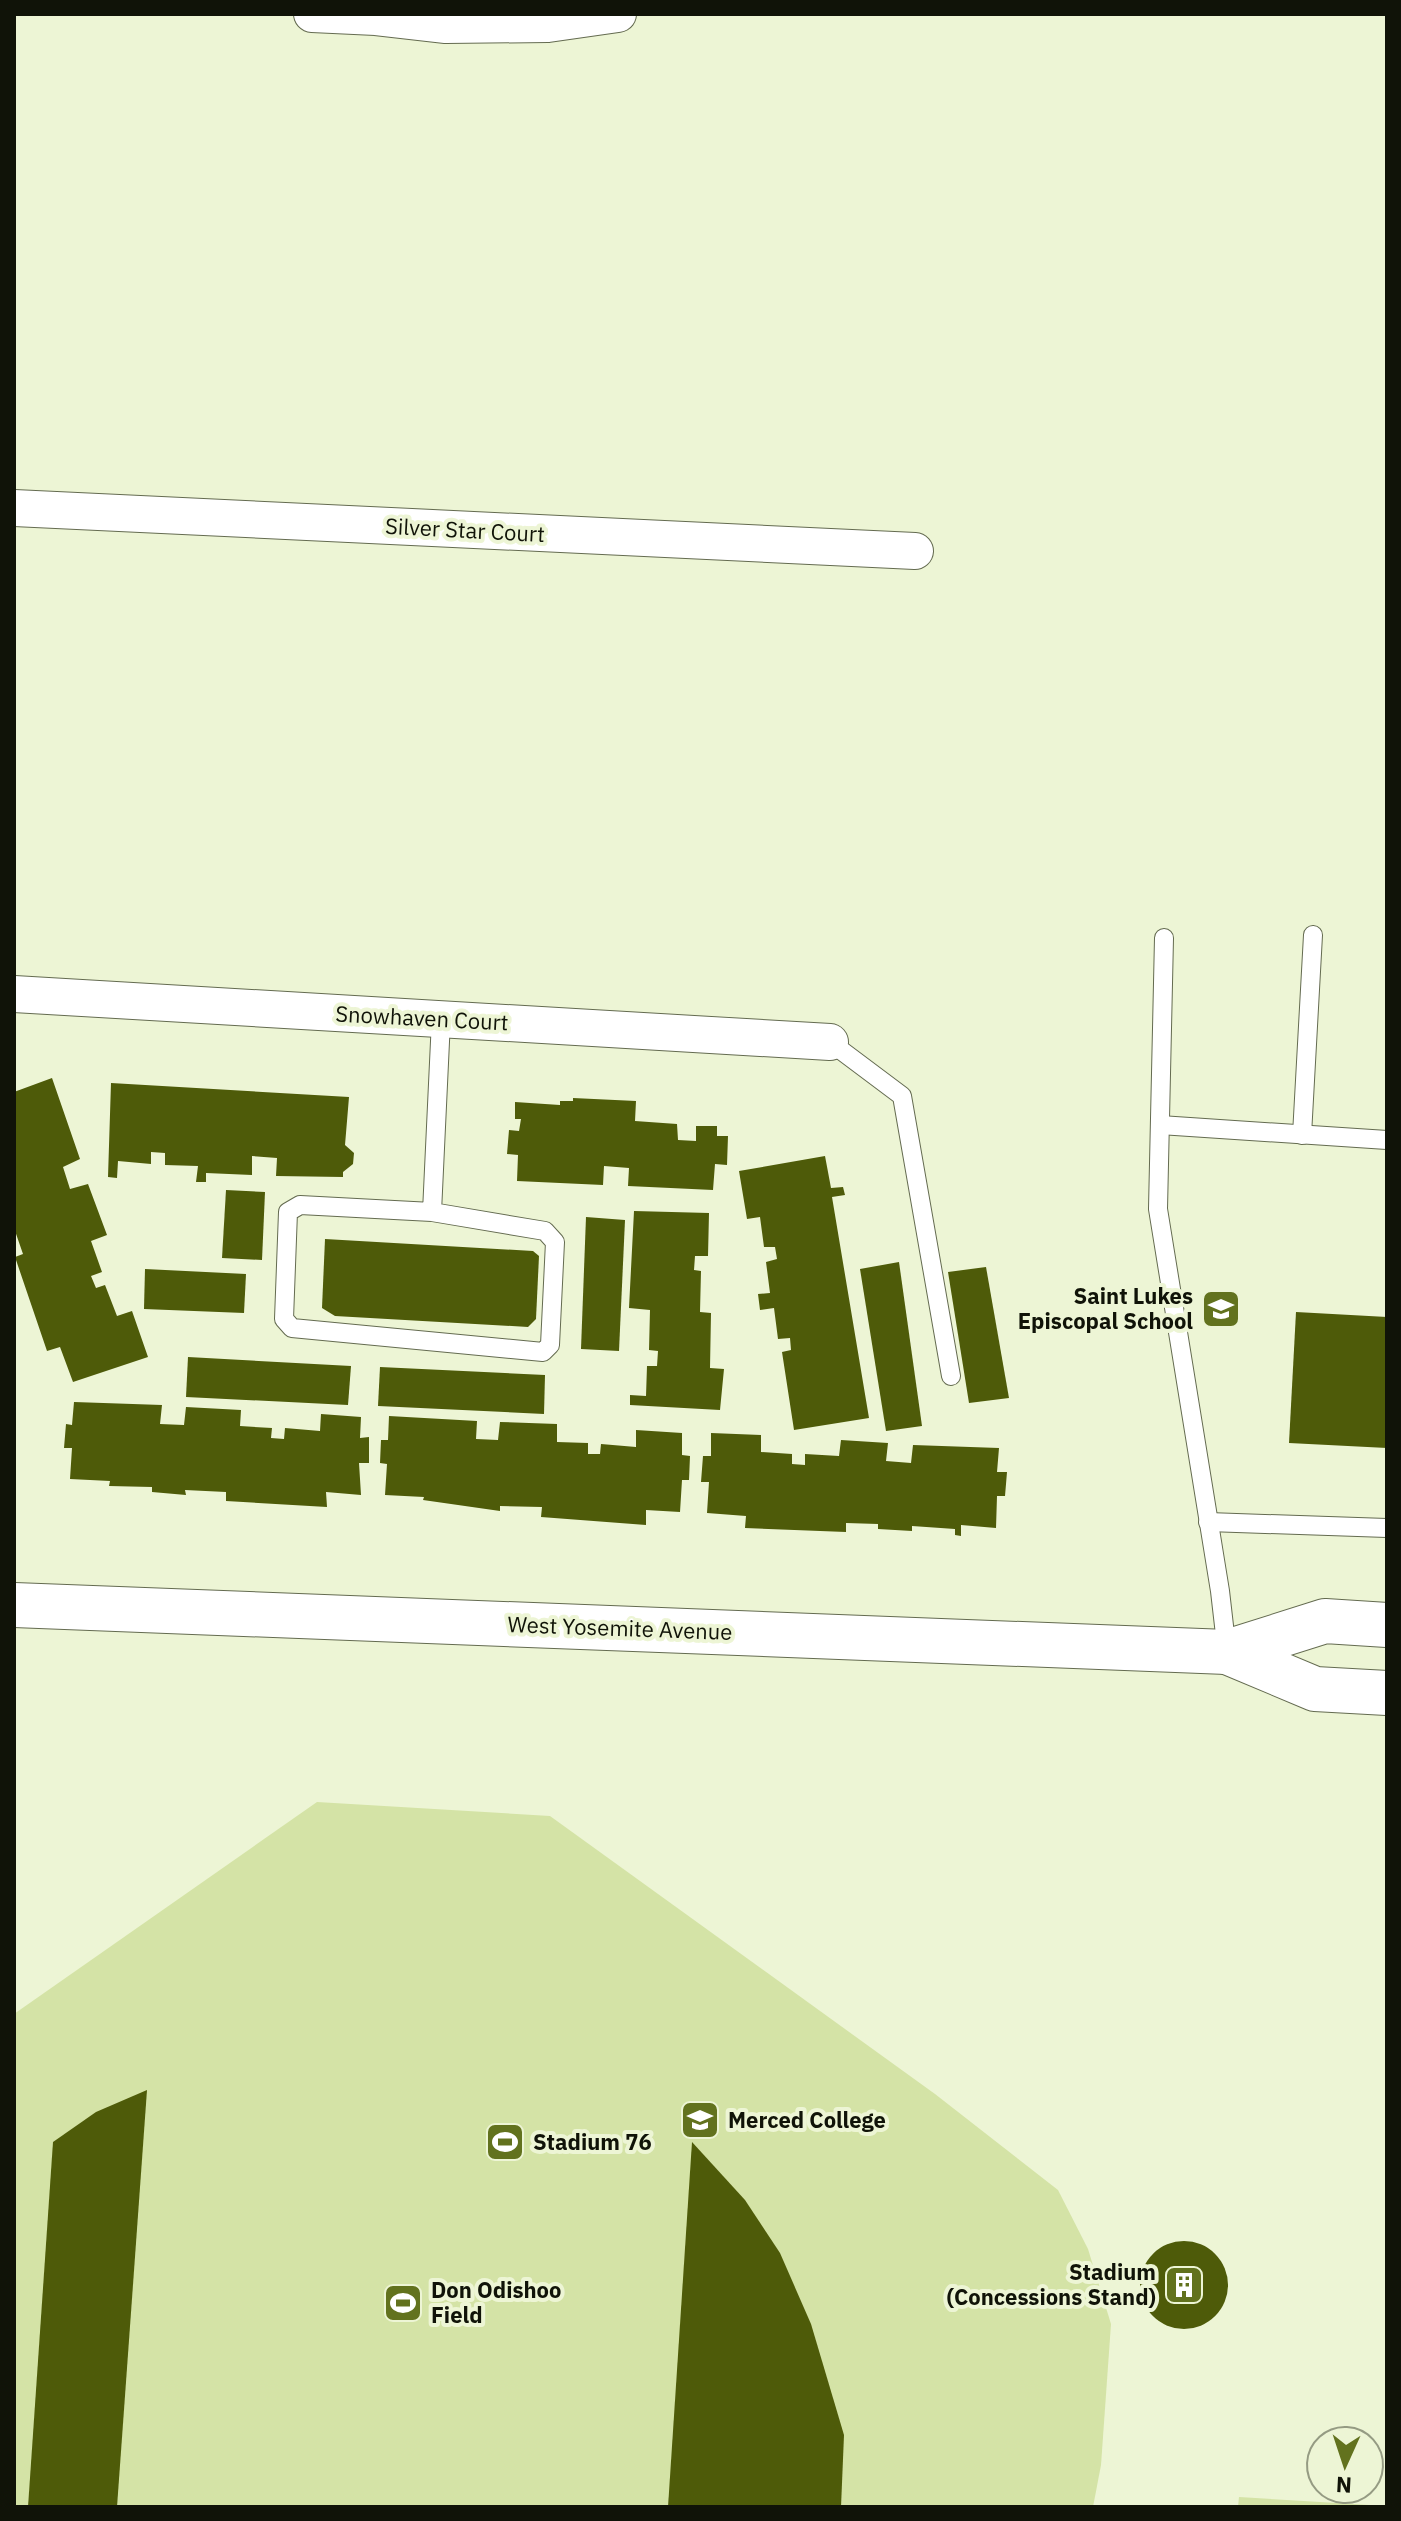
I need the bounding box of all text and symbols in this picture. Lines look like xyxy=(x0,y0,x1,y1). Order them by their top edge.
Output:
street label: Silver Star Court xyxy=(384,511,546,548)
street label: Snowhaven Court xyxy=(335,998,509,1037)
place label: Saint Lukes Episcopal School xyxy=(1018,1281,1193,1335)
school or university icon: Saint Lukes Episcopal School xyxy=(1200,1288,1242,1330)
street label: West Yosemite Avenue xyxy=(507,1609,733,1646)
school or university icon: Merced College xyxy=(679,2099,721,2141)
place label: Merced College xyxy=(728,2105,886,2134)
sports icon: Stadium 76 xyxy=(484,2121,526,2163)
place label: Stadium 76 xyxy=(533,2127,652,2156)
place label: Stadium (Concessions Stand) xyxy=(946,2257,1156,2311)
building icon: Stadium (Concessions Stand) xyxy=(1163,2264,1205,2306)
place label: Don Odishoo Field xyxy=(431,2275,561,2329)
sports icon: Don Odishoo Field xyxy=(382,2282,424,2324)
north arrow xyxy=(1305,2425,1385,2505)
text: N xyxy=(1335,2471,1353,2500)

